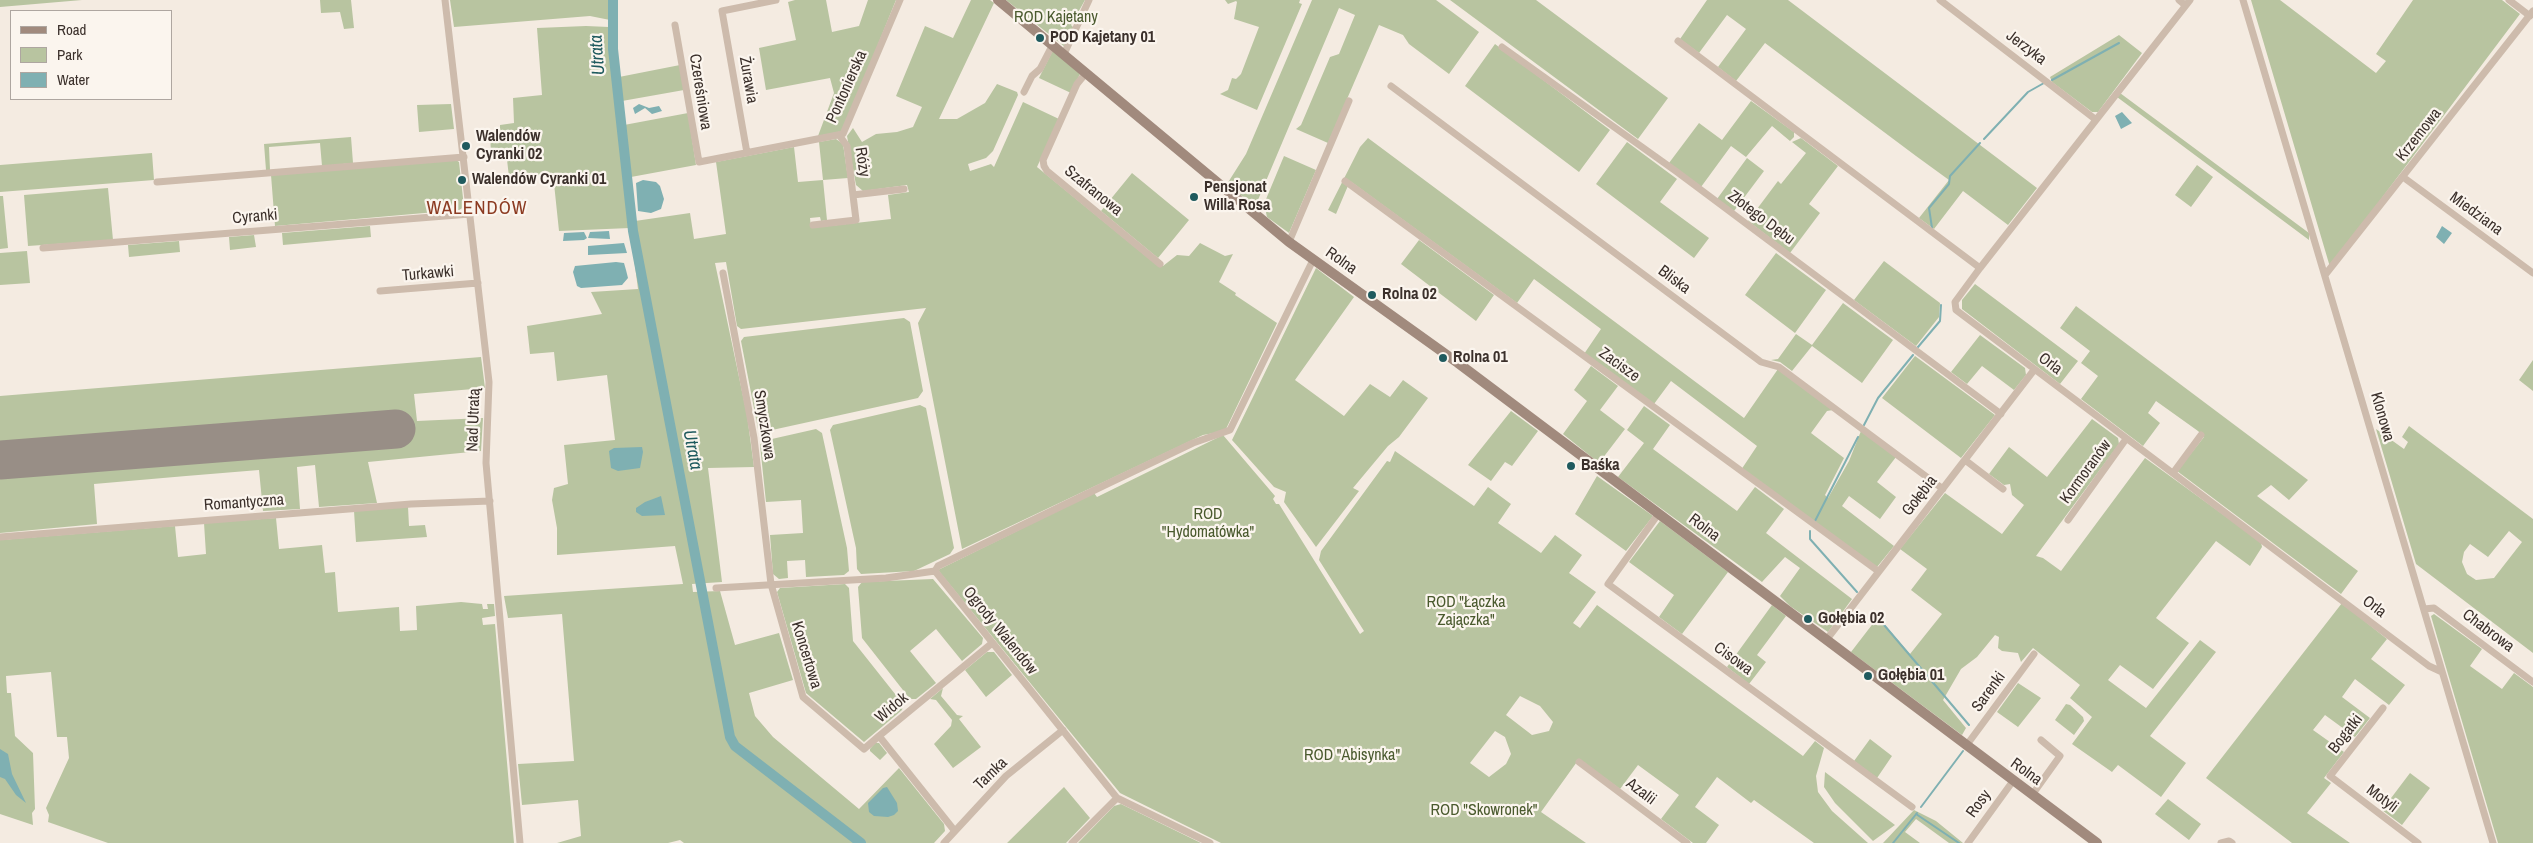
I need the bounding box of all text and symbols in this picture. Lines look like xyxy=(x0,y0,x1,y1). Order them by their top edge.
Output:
park label: ROD Kajetany xyxy=(1014,8,1098,28)
legend xyxy=(10,10,172,100)
text: Road xyxy=(57,19,86,40)
street label: Jerzyka xyxy=(2002,27,2050,69)
place label: POD Kajetany 01 xyxy=(1050,28,1155,48)
marker: POD Kajetany 01 xyxy=(1034,32,1046,44)
water label: Utrata xyxy=(586,34,610,76)
text: Park xyxy=(57,44,82,65)
street label: Pontonierska xyxy=(823,48,871,126)
street label: Czereśniowa xyxy=(685,53,715,131)
street label: Żurawia xyxy=(734,55,762,105)
text: Water xyxy=(57,69,89,90)
street label: Krzemowa xyxy=(2392,105,2446,165)
place label: Walendów Cyranki 02 xyxy=(476,127,542,165)
marker: Walendów Cyranki 02 xyxy=(460,140,472,152)
street label: Róży xyxy=(850,146,874,178)
street label: Szafranowa xyxy=(1060,162,1126,220)
place label: Walendów Cyranki 01 xyxy=(472,170,606,190)
marker: Walendów Cyranki 01 xyxy=(456,174,468,186)
place label: Pensjonat Willa Rosa xyxy=(1204,178,1270,216)
street label: Złotego Dębu xyxy=(1724,187,1798,249)
street label: Miedziana xyxy=(2446,188,2506,240)
marker: Pensjonat Willa Rosa xyxy=(1188,191,1200,203)
district label: WALENDÓW xyxy=(426,198,528,220)
street label: Cyranki xyxy=(232,205,278,229)
street label: Rolna xyxy=(1321,243,1361,279)
street label: Turkawki xyxy=(401,262,455,286)
street label: Bliska xyxy=(1654,262,1694,298)
place label: Rolna 02 xyxy=(1382,285,1437,305)
marker: Rolna 02 xyxy=(1366,289,1378,301)
street label: Zacisze xyxy=(1595,344,1643,386)
place label: Rolna 01 xyxy=(1453,348,1508,368)
street label: Orla xyxy=(2034,349,2066,379)
marker: Rolna 01 xyxy=(1437,352,1449,364)
street label: Nad Utratą xyxy=(463,388,485,452)
street label: Smyczkowa xyxy=(749,389,779,461)
street label: Klonowa xyxy=(2366,390,2398,444)
water label: Utrata xyxy=(678,428,706,472)
street label: Kormoranów xyxy=(2056,436,2116,508)
place label: Baśka xyxy=(1581,456,1620,476)
marker: Baśka xyxy=(1565,460,1577,472)
street label: Gołębia xyxy=(1898,472,1942,520)
street label: Romantyczna xyxy=(203,491,285,515)
park label: ROD "Hydomatówka" xyxy=(1162,505,1254,543)
street label: Rolna xyxy=(1685,510,1723,546)
street label: Ogrody Walendów xyxy=(959,583,1041,679)
street label: Orla xyxy=(2358,592,2390,622)
park label: ROD "Łączka Zajączka" xyxy=(1426,593,1506,631)
street label: Chabrowa xyxy=(2458,605,2518,657)
place label: Gołębia 02 xyxy=(1818,609,1884,629)
marker: Gołębia 02 xyxy=(1802,613,1814,625)
street label: Koncertowa xyxy=(787,619,825,691)
street label: Cisowa xyxy=(1710,638,1756,680)
place label: Gołębia 01 xyxy=(1878,666,1944,686)
street label: Sarenki xyxy=(1968,668,2010,716)
marker: Gołębia 01 xyxy=(1862,670,1874,682)
street label: Widok xyxy=(872,689,912,727)
street label: Bogatki xyxy=(2325,711,2367,757)
park label: ROD "Abisynka" xyxy=(1304,746,1400,766)
street label: Tamka xyxy=(970,754,1012,794)
street label: Rolna xyxy=(2006,754,2046,790)
street label: Azalii xyxy=(1622,774,1660,810)
street label: Motyli xyxy=(2362,781,2402,817)
street label: Rosy xyxy=(1962,786,1996,822)
park label: ROD "Skowronek" xyxy=(1430,801,1538,821)

